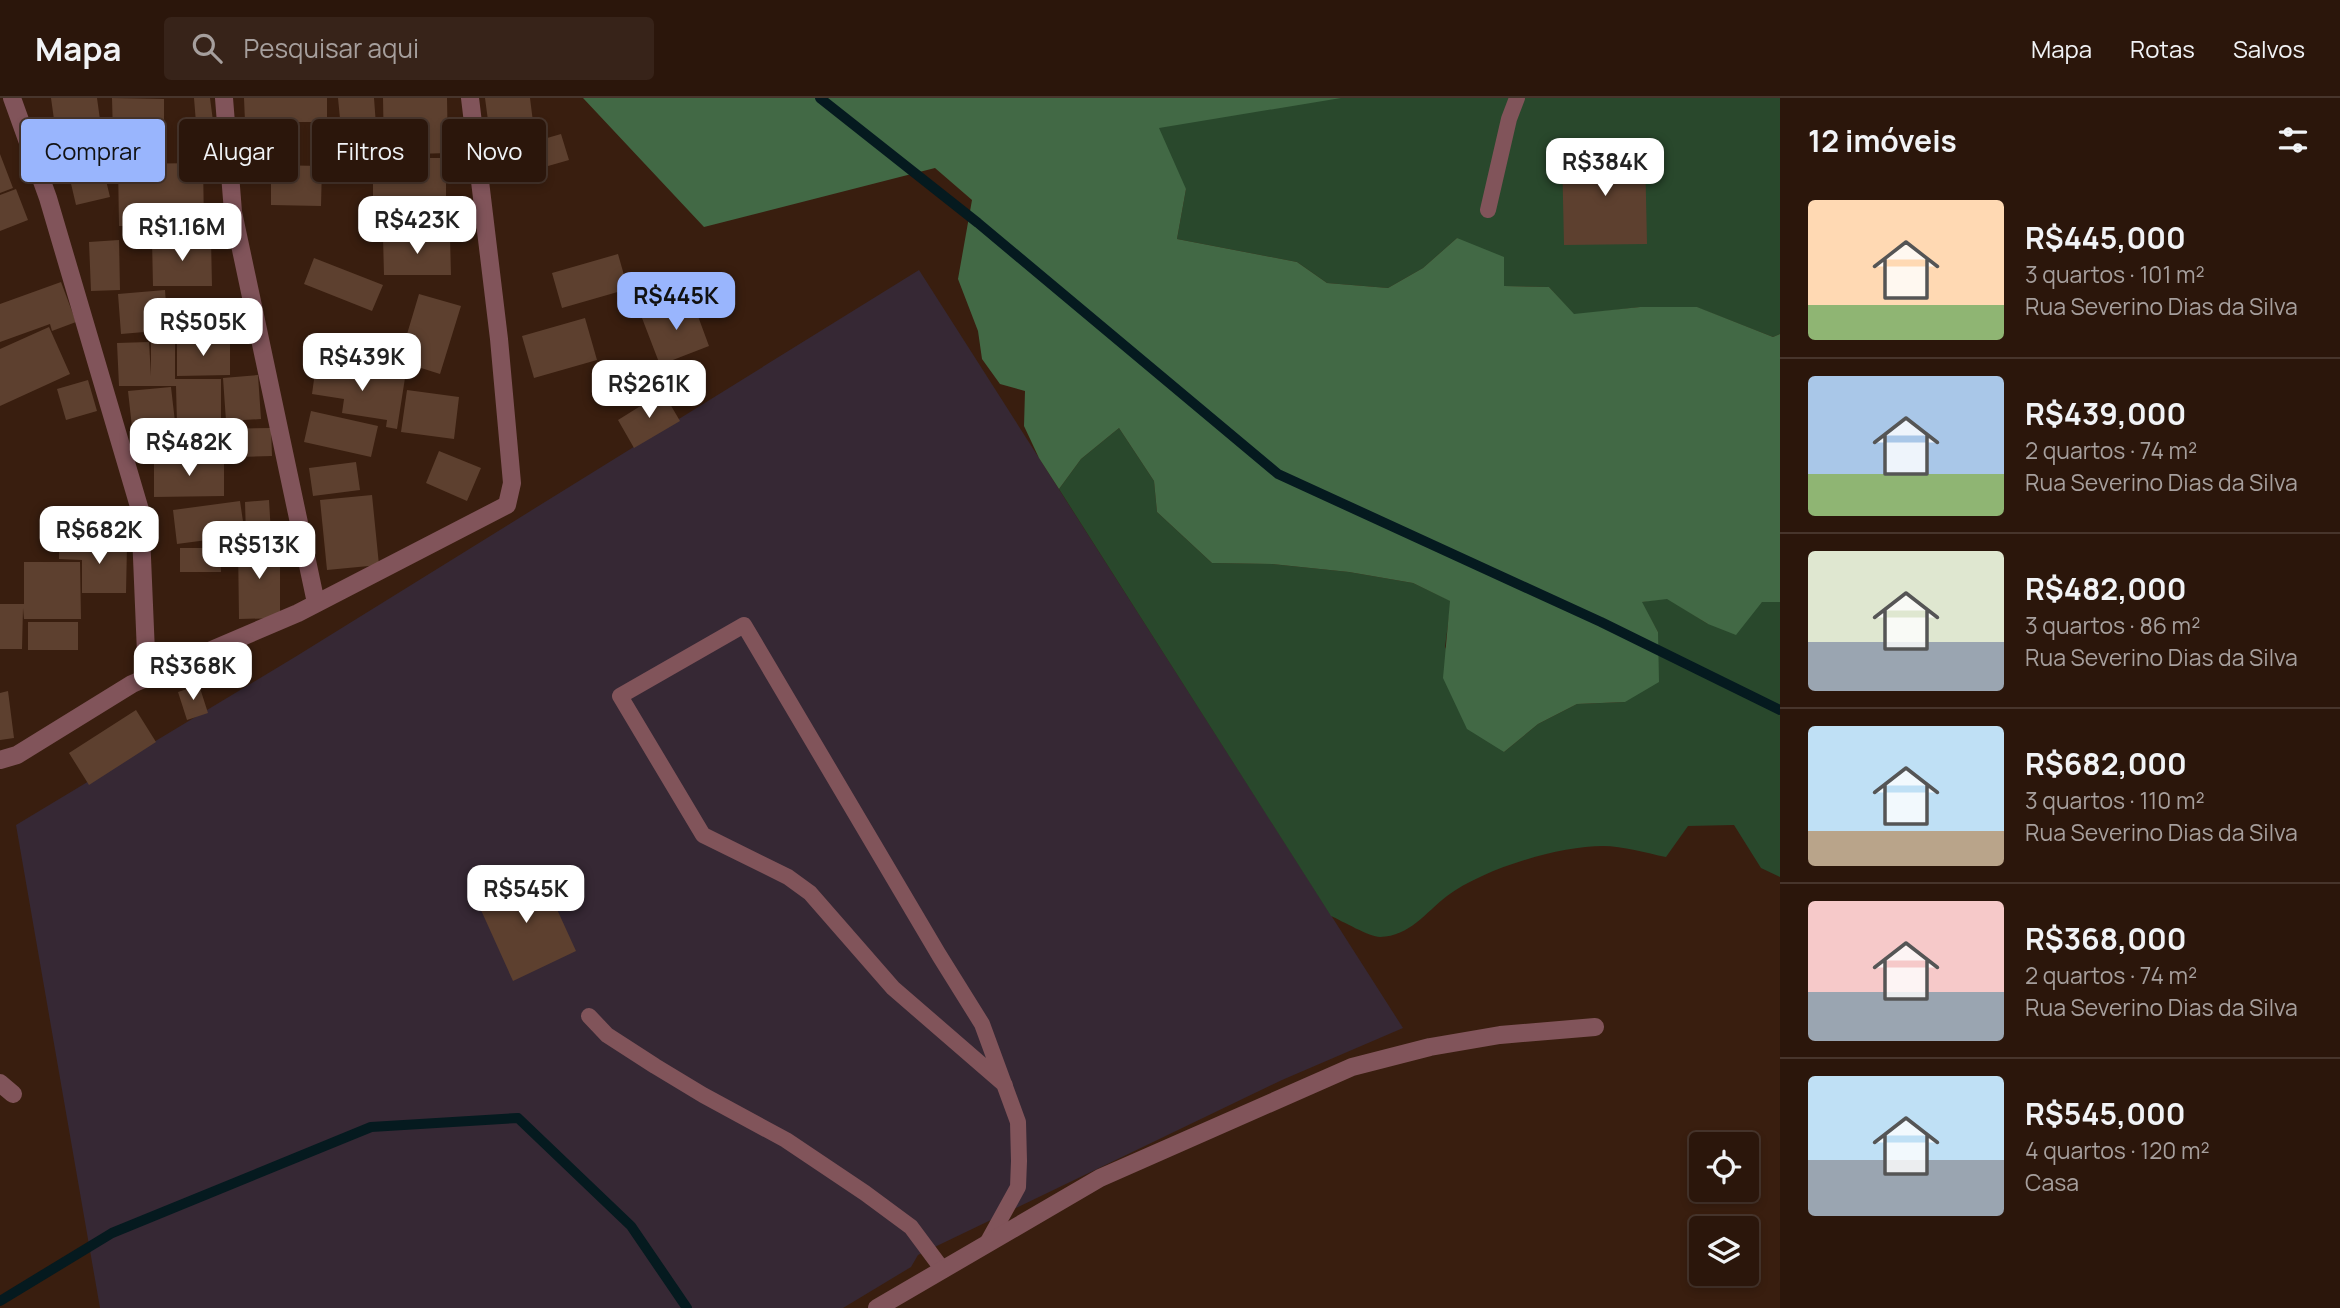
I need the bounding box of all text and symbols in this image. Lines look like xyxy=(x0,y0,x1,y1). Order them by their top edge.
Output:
search box xyxy=(164,17,654,80)
text: Mapa xyxy=(35,26,122,71)
icon: search xyxy=(188,29,226,67)
text: Pesquisar aqui xyxy=(244,30,419,66)
text: Mapa xyxy=(2031,32,2092,65)
text: Rotas xyxy=(2130,32,2195,65)
text: Salvos xyxy=(2233,32,2305,65)
chip: Comprar xyxy=(21,119,165,182)
chip: Alugar xyxy=(179,119,298,182)
chip: Filtros xyxy=(312,119,428,182)
chip: Novo xyxy=(442,119,546,182)
text: 12 imóveis xyxy=(1808,120,1957,161)
icon: filters xyxy=(2274,121,2312,159)
pin: R$384K xyxy=(1548,139,1662,198)
text: R$384K xyxy=(1562,145,1648,177)
pin: R$423K xyxy=(360,197,474,256)
text: R$423K xyxy=(374,203,460,235)
pin: R$1.16M xyxy=(117,204,247,263)
text: R$1.16M xyxy=(138,210,226,242)
text: R$445,000 xyxy=(2025,217,2186,258)
icon: home xyxy=(1864,228,1948,312)
text: 3 quartos · 101 m² xyxy=(2025,258,2205,290)
pin: R$445K xyxy=(619,272,733,332)
text: R$445K xyxy=(633,279,719,311)
text: Rua Severino Dias da Silva xyxy=(2025,290,2298,322)
pin: R$505K xyxy=(146,299,260,358)
text: R$505K xyxy=(160,305,246,337)
pin: R$439K xyxy=(305,334,419,393)
text: R$439K xyxy=(319,340,405,372)
pin: R$261K xyxy=(592,360,706,420)
text: R$261K xyxy=(608,367,690,399)
text: R$439,000 xyxy=(2025,393,2186,434)
icon: home xyxy=(1864,404,1948,488)
pin: R$482K xyxy=(132,418,246,478)
text: R$482K xyxy=(146,425,232,457)
text: 2 quartos · 74 m² xyxy=(2025,434,2197,466)
text: Rua Severino Dias da Silva xyxy=(2025,466,2298,498)
pin: R$682K xyxy=(42,506,156,566)
text: R$682K xyxy=(56,513,142,545)
pin: R$513K xyxy=(202,522,316,581)
text: R$513K xyxy=(218,528,300,560)
text: R$482,000 xyxy=(2025,568,2186,609)
icon: home xyxy=(1864,579,1948,663)
text: 3 quartos · 86 m² xyxy=(2025,609,2200,641)
text: Rua Severino Dias da Silva xyxy=(2025,641,2298,673)
pin: R$368K xyxy=(136,642,250,702)
text: R$368K xyxy=(150,649,236,681)
text: R$682,000 xyxy=(2025,743,2187,784)
icon: home xyxy=(1864,754,1948,838)
text: 3 quartos · 110 m² xyxy=(2025,784,2205,816)
text: Rua Severino Dias da Silva xyxy=(2025,816,2298,848)
pin: R$545K xyxy=(469,866,583,925)
text: R$545K xyxy=(483,872,569,904)
text: R$368,000 xyxy=(2025,918,2186,959)
icon: home xyxy=(1864,929,1948,1013)
text: 2 quartos · 74 m² xyxy=(2025,959,2197,991)
text: Rua Severino Dias da Silva xyxy=(2025,991,2298,1023)
text: R$545,000 xyxy=(2025,1093,2185,1134)
icon: home xyxy=(1864,1104,1948,1188)
map controls xyxy=(1689,1132,1759,1286)
button: locate xyxy=(1689,1132,1759,1202)
text: 4 quartos · 120 m² xyxy=(2025,1134,2210,1166)
text: Casa xyxy=(2025,1166,2079,1198)
button: layers xyxy=(1689,1216,1759,1286)

